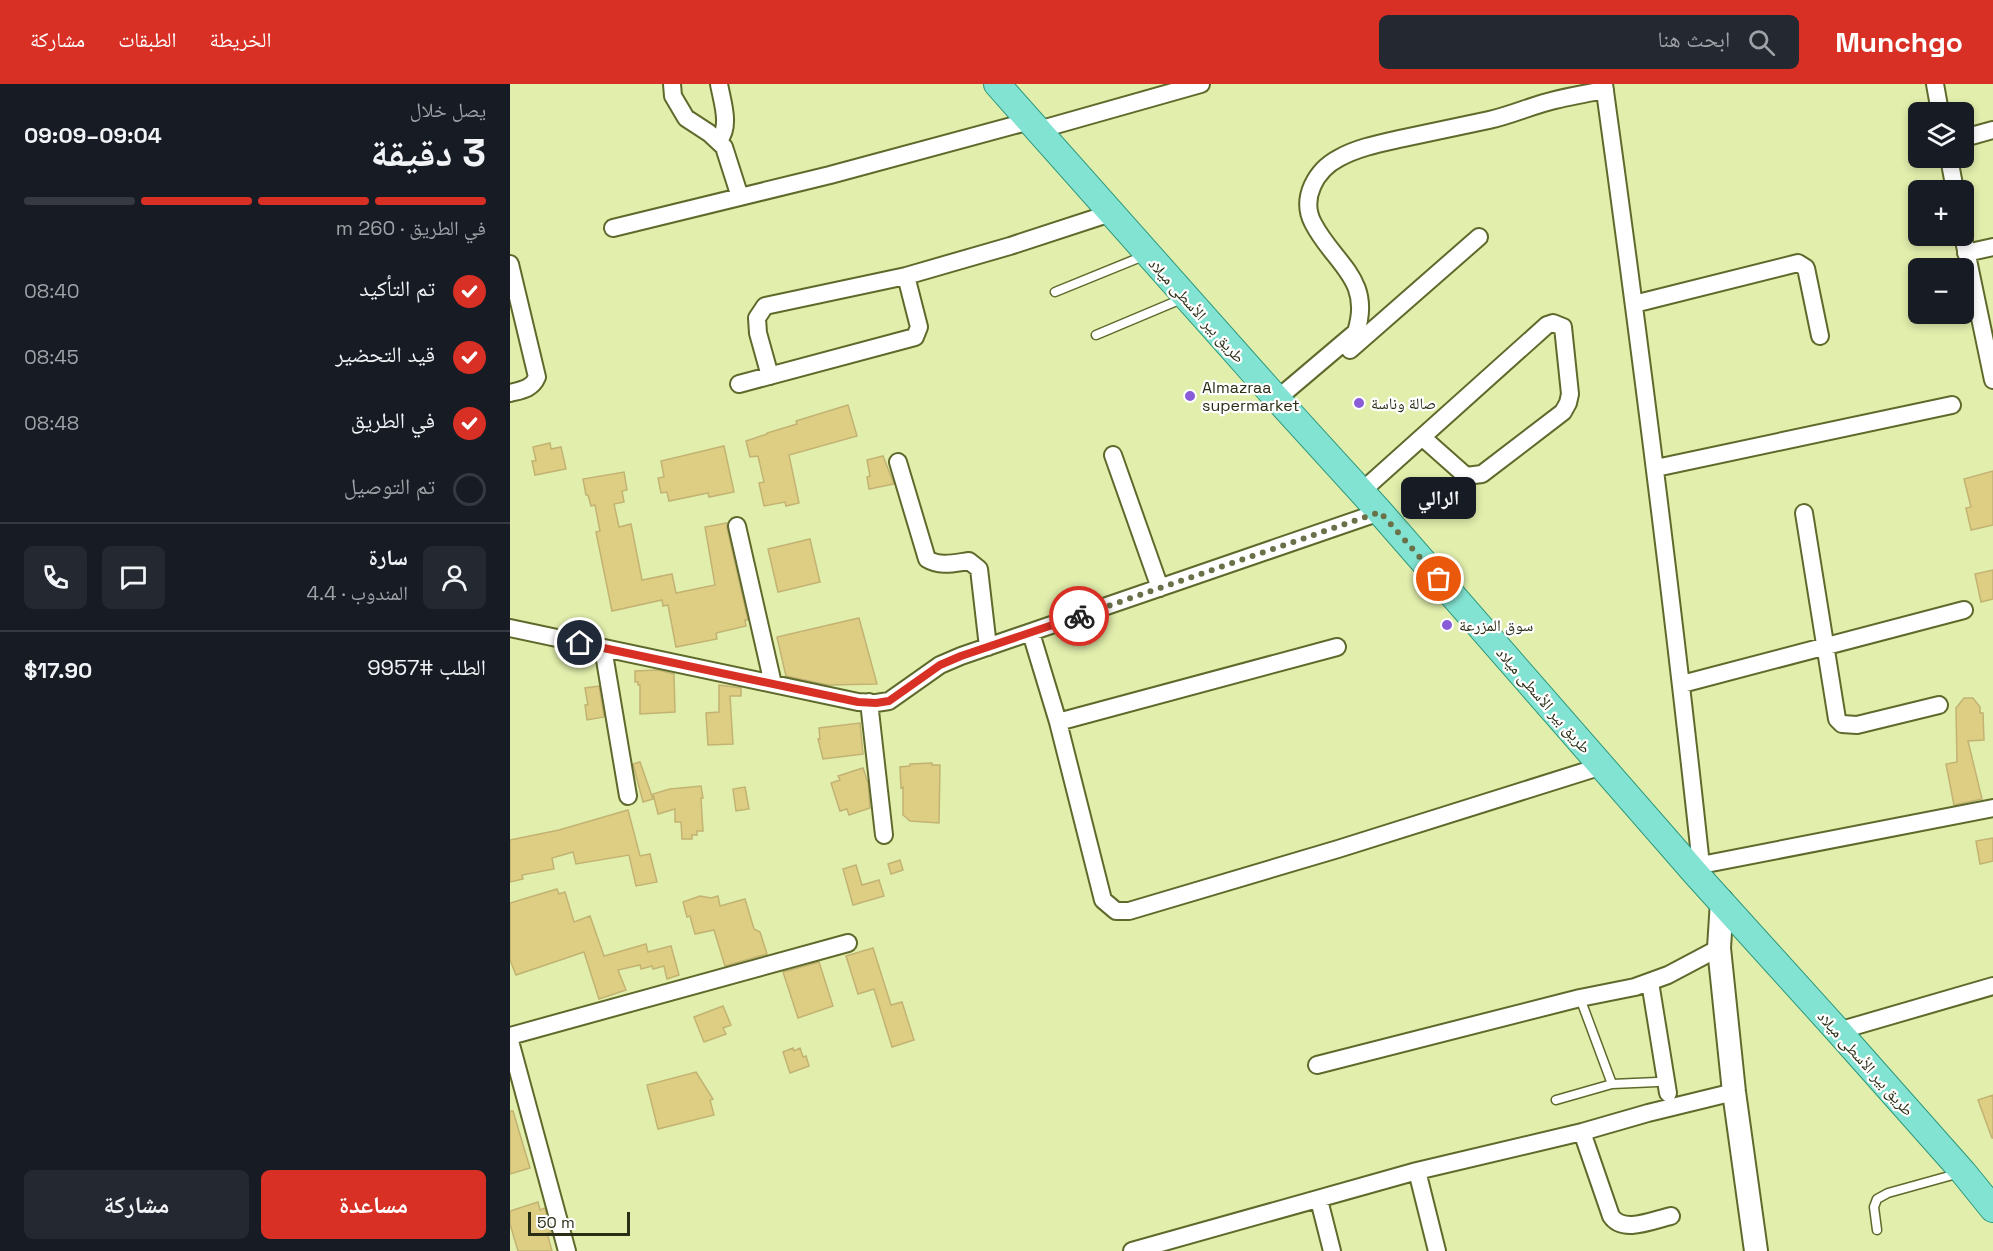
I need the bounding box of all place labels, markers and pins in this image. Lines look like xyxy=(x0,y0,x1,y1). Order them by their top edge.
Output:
place label: Almazraa supermarket xyxy=(1202,377,1300,416)
marker: Almazraa supermarket xyxy=(1183,389,1197,403)
place label: صالة وناسة xyxy=(1371,393,1436,414)
marker: صالة وناسة xyxy=(1352,396,1366,410)
callout: الرالي xyxy=(1402,477,1476,519)
pin xyxy=(1413,553,1464,604)
place label: سوق المزرعة xyxy=(1459,615,1533,636)
pin xyxy=(554,617,605,668)
marker: سوق المزرعة xyxy=(1440,618,1454,632)

